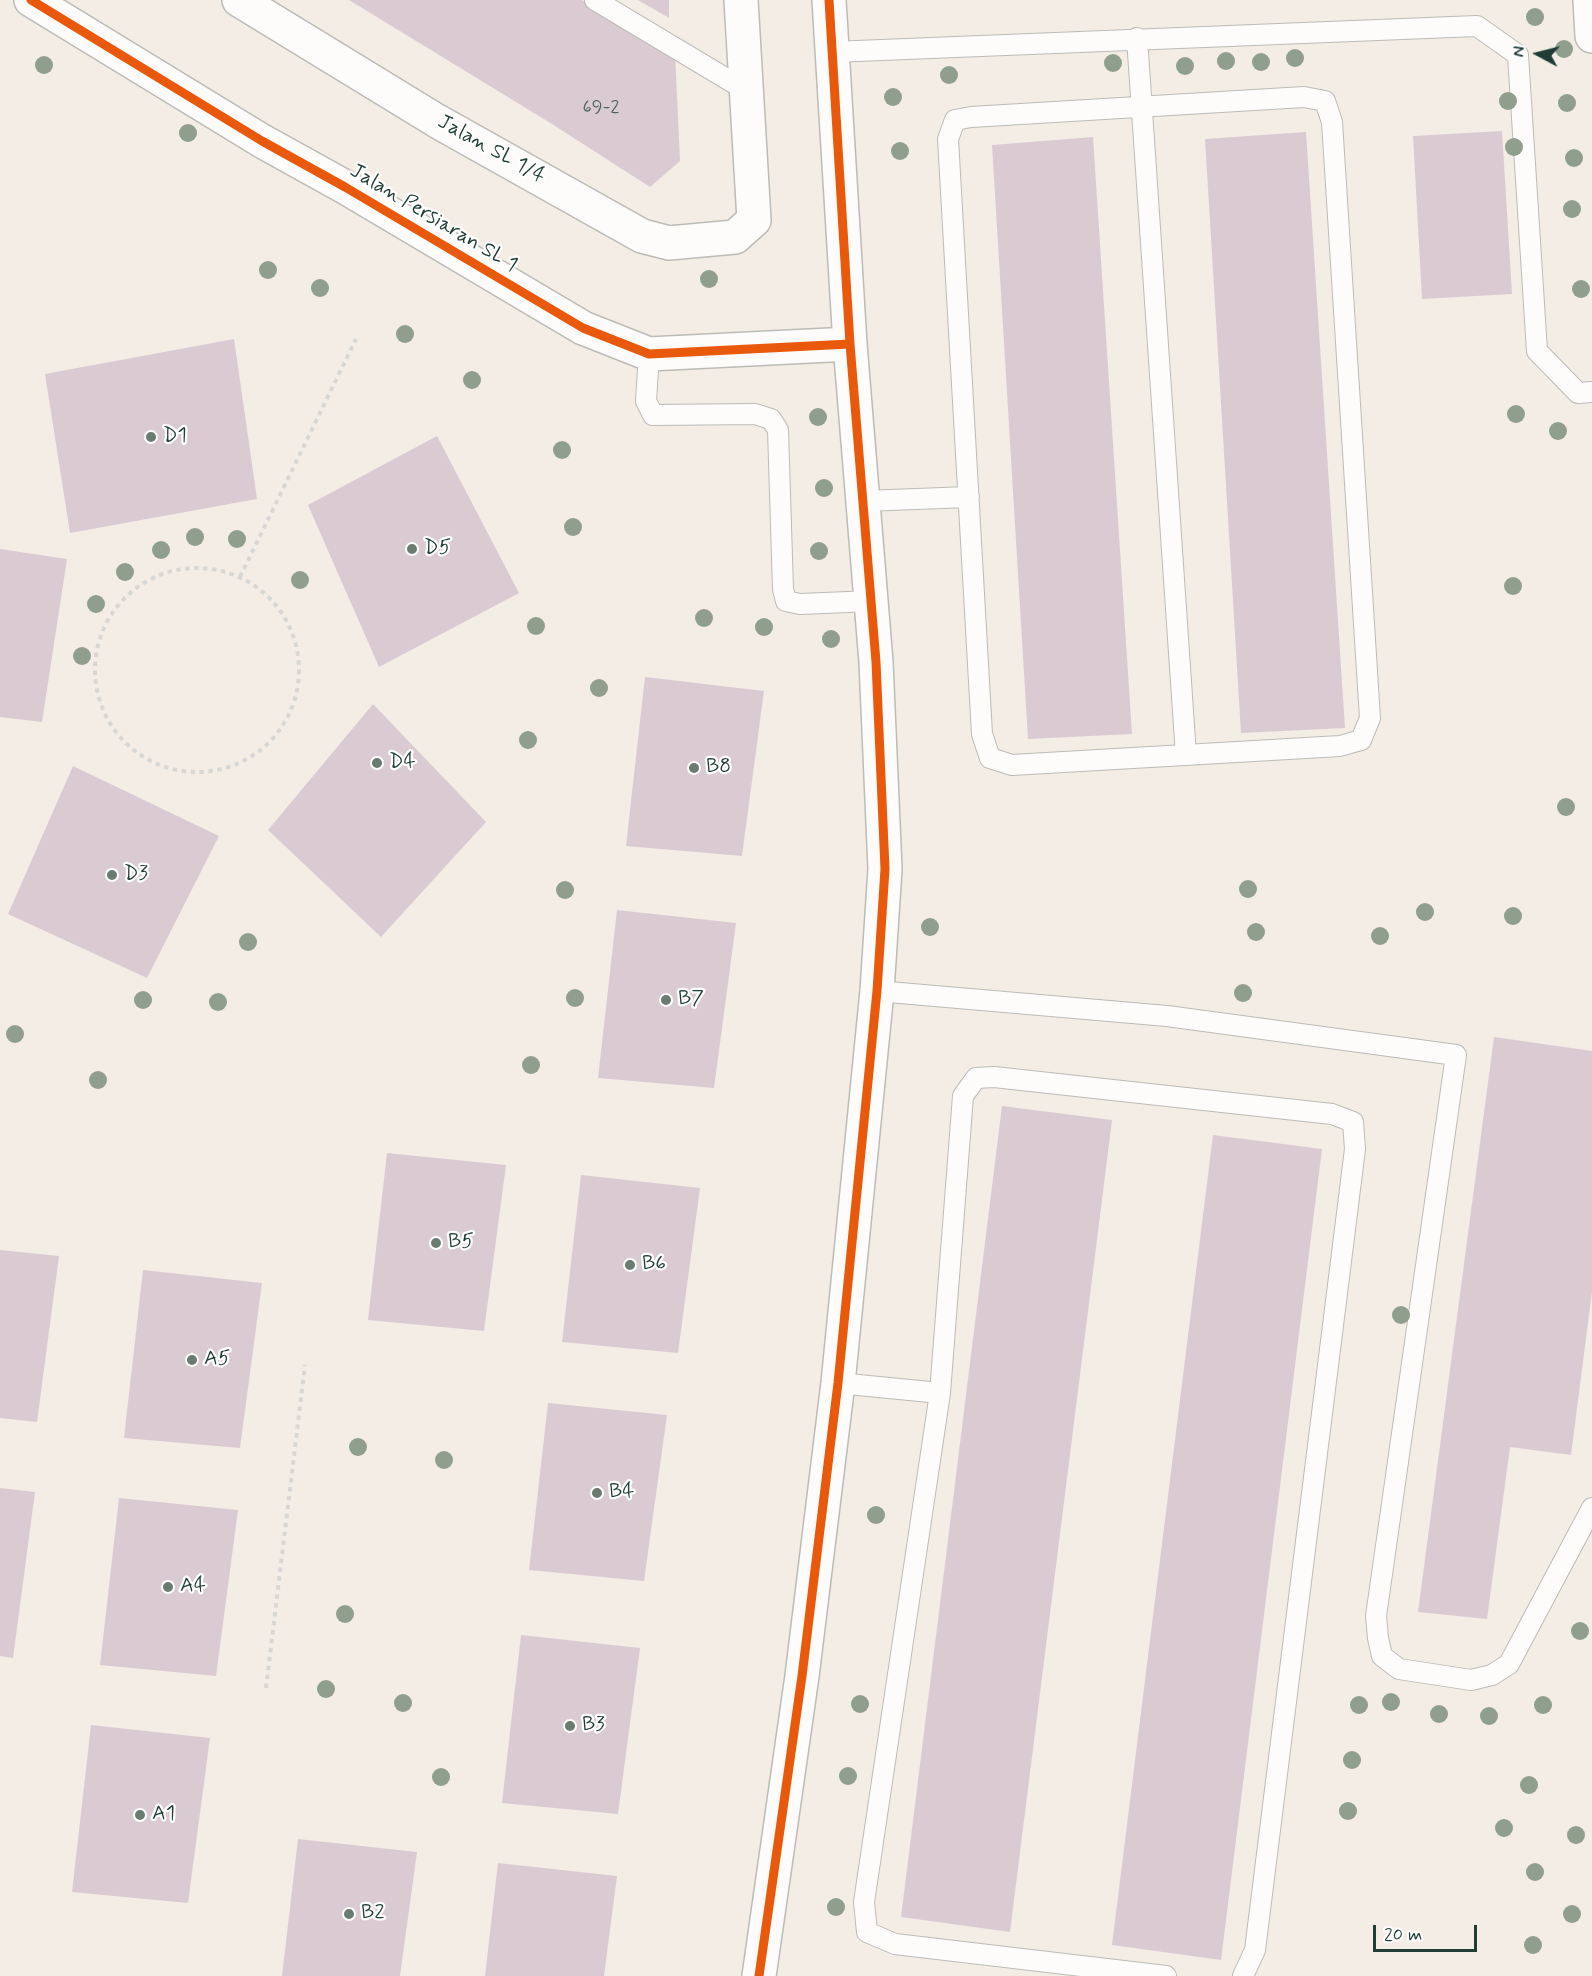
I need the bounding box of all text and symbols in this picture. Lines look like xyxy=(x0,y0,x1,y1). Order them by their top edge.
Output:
north arrow xyxy=(1508,24,1568,84)
text: N xyxy=(1509,45,1531,58)
house number: 69-2 xyxy=(583,97,619,119)
street label: Jalan SL 1/4 xyxy=(433,110,549,190)
street label: Jalan Persiaran SL 1 xyxy=(345,159,521,279)
place label: D1 xyxy=(163,424,187,450)
marker: D1 xyxy=(144,430,158,444)
place label: D5 xyxy=(424,536,451,562)
marker: D5 xyxy=(405,542,419,556)
place label: D4 xyxy=(389,750,416,776)
place label: B8 xyxy=(706,755,731,781)
marker: D4 xyxy=(370,756,384,770)
marker: B8 xyxy=(687,761,701,775)
place label: D3 xyxy=(124,862,148,888)
marker: D3 xyxy=(105,868,119,882)
place label: B7 xyxy=(678,987,704,1013)
marker: B7 xyxy=(659,993,673,1007)
place label: B5 xyxy=(448,1230,474,1256)
marker: B5 xyxy=(429,1236,443,1250)
place label: B6 xyxy=(642,1252,666,1278)
marker: B6 xyxy=(623,1258,637,1272)
place label: A5 xyxy=(204,1347,230,1373)
marker: A5 xyxy=(185,1353,199,1367)
place label: B4 xyxy=(609,1480,635,1506)
marker: B4 xyxy=(590,1486,604,1500)
place label: A4 xyxy=(180,1574,206,1600)
marker: A4 xyxy=(161,1580,175,1594)
place label: B3 xyxy=(582,1713,605,1739)
marker: B3 xyxy=(563,1719,577,1733)
place label: A1 xyxy=(152,1802,175,1828)
marker: A1 xyxy=(133,1808,147,1822)
place label: B2 xyxy=(361,1901,385,1927)
marker: B2 xyxy=(342,1907,356,1921)
scale bar xyxy=(1376,1913,1480,1951)
text: 20 m xyxy=(1384,1923,1422,1947)

